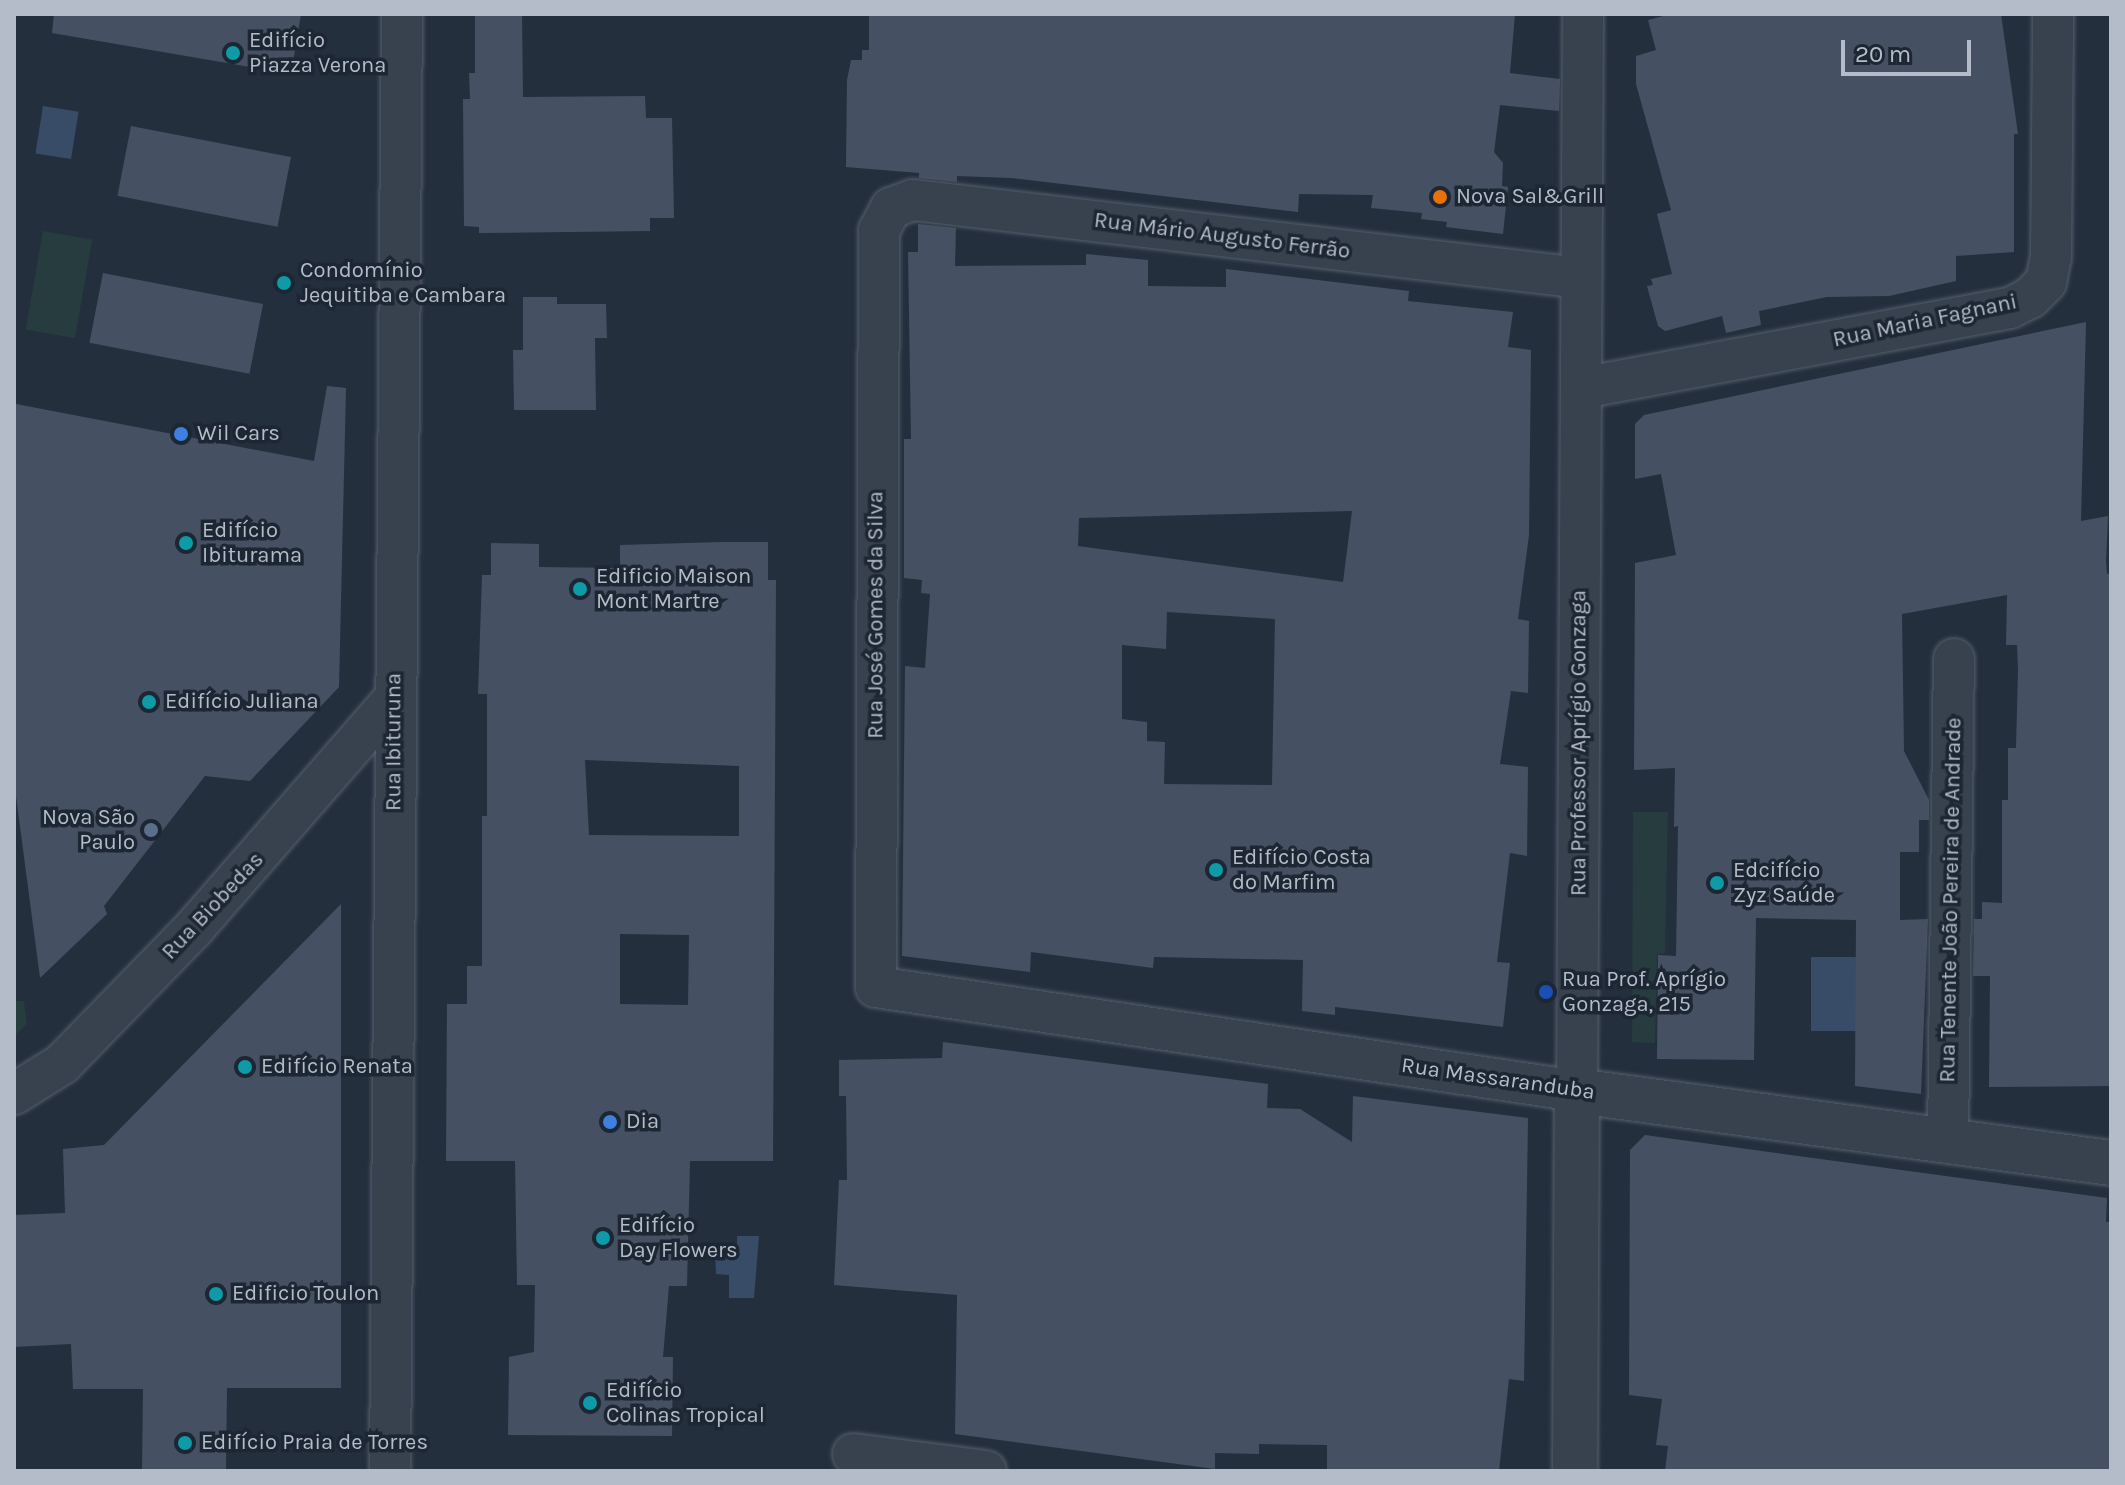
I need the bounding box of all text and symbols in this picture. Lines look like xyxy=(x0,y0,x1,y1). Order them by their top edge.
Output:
scale bar xyxy=(1845,24,1975,74)
place label: Edifício Piazza Verona xyxy=(249,27,386,78)
text: 20 m xyxy=(1855,40,1911,68)
marker: Edifício Piazza Verona xyxy=(224,44,242,62)
place label: Nova Sal&Grill xyxy=(1456,184,1604,210)
marker: Nova Sal&Grill xyxy=(1431,188,1449,206)
street label: Rua Mário Augusto Ferrão xyxy=(1093,207,1351,265)
place label: Condomínio Jequitiba e Cambara xyxy=(300,257,506,308)
marker: Condomínio Jequitiba e Cambara xyxy=(275,274,293,292)
street label: Rua Maria Fagnani xyxy=(1831,289,2019,353)
place label: Wil Cars xyxy=(197,421,280,447)
marker: Wil Cars xyxy=(172,425,190,443)
street label: Rua José Gomes da Silva xyxy=(863,491,889,739)
place label: Edifício Ibiturama xyxy=(202,517,302,568)
marker: Edifício Ibiturama xyxy=(177,534,195,552)
place label: Edificio Maison Mont Martre xyxy=(596,563,751,614)
marker: Edificio Maison Mont Martre xyxy=(571,580,589,598)
street label: Rua Professor Aprígio Gonzaga xyxy=(1566,590,1592,896)
street label: Rua Ibituruna xyxy=(381,673,407,811)
place label: Edifício Juliana xyxy=(165,689,319,715)
marker: Edifício Juliana xyxy=(140,693,158,711)
street label: Rua Tenente João Pereira de Andrade xyxy=(1935,717,1967,1083)
place label: Nova São Paulo xyxy=(42,804,135,856)
marker: Nova São Paulo xyxy=(142,821,160,839)
place label: Edifício Costa do Marfim xyxy=(1232,844,1371,896)
street label: Rua Biobedas xyxy=(156,847,270,965)
place label: Edcifício Zyz Saúde xyxy=(1733,857,1835,908)
marker: Edifício Costa do Marfim xyxy=(1207,861,1225,879)
marker: Edcifício Zyz Saúde xyxy=(1708,874,1726,892)
place label: Rua Prof. Aprígio Gonzaga, 215 xyxy=(1562,966,1726,1018)
marker: Rua Prof. Aprígio Gonzaga, 215 xyxy=(1537,983,1555,1001)
street label: Rua Massaranduba xyxy=(1400,1052,1596,1106)
place label: Edifício Renata xyxy=(261,1054,413,1080)
marker: Edifício Renata xyxy=(236,1058,254,1076)
place label: Dia xyxy=(626,1109,659,1135)
marker: Dia xyxy=(601,1113,619,1131)
place label: Edifício Day Flowers xyxy=(619,1212,738,1264)
marker: Edifício Day Flowers xyxy=(594,1229,612,1247)
place label: Edificio Toulon xyxy=(232,1281,379,1307)
marker: Edificio Toulon xyxy=(207,1285,225,1303)
place label: Edifício Colinas Tropical xyxy=(606,1377,765,1428)
marker: Edifício Colinas Tropical xyxy=(581,1394,599,1412)
place label: Edifício Praia de Torres xyxy=(201,1430,428,1456)
marker: Edifício Praia de Torres xyxy=(176,1434,194,1452)

